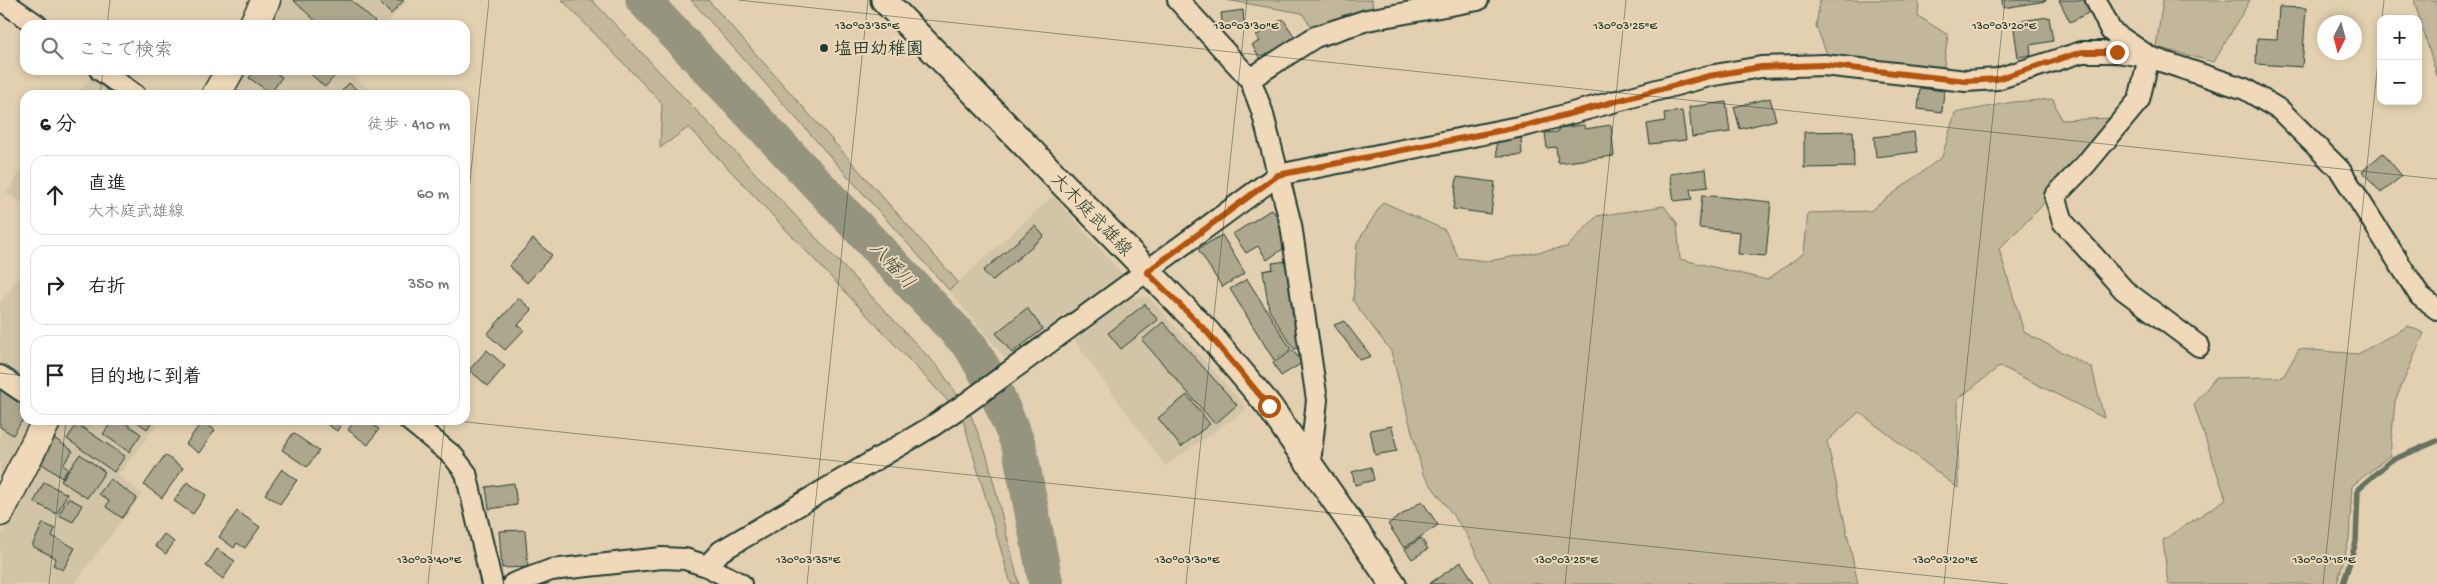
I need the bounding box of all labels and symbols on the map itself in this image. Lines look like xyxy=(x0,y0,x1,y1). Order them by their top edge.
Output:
north arrow xyxy=(2317,15,2362,60)
text: 130°03'35"E xyxy=(834,20,900,34)
text: 130°03'30"E xyxy=(1213,20,1279,34)
text: 130°03'25"E xyxy=(1592,20,1658,34)
text: 130°03'20"E xyxy=(1971,20,2037,34)
place label: 塩田幼稚園 xyxy=(834,39,924,61)
route end xyxy=(2106,41,2129,64)
marker: 塩田幼稚園 xyxy=(818,42,830,54)
street label: 大木庭武雄線 xyxy=(1045,169,1136,262)
water label: 八幡川 xyxy=(863,238,918,295)
route start xyxy=(1258,395,1281,418)
text: 130°03'40"E xyxy=(396,554,462,568)
text: 130°03'35"E xyxy=(775,554,841,568)
text: 130°03'30"E xyxy=(1154,554,1220,568)
text: 130°03'25"E xyxy=(1533,554,1599,568)
text: 130°03'20"E xyxy=(1912,554,1978,568)
text: 130°03'15"E xyxy=(2292,554,2356,568)

